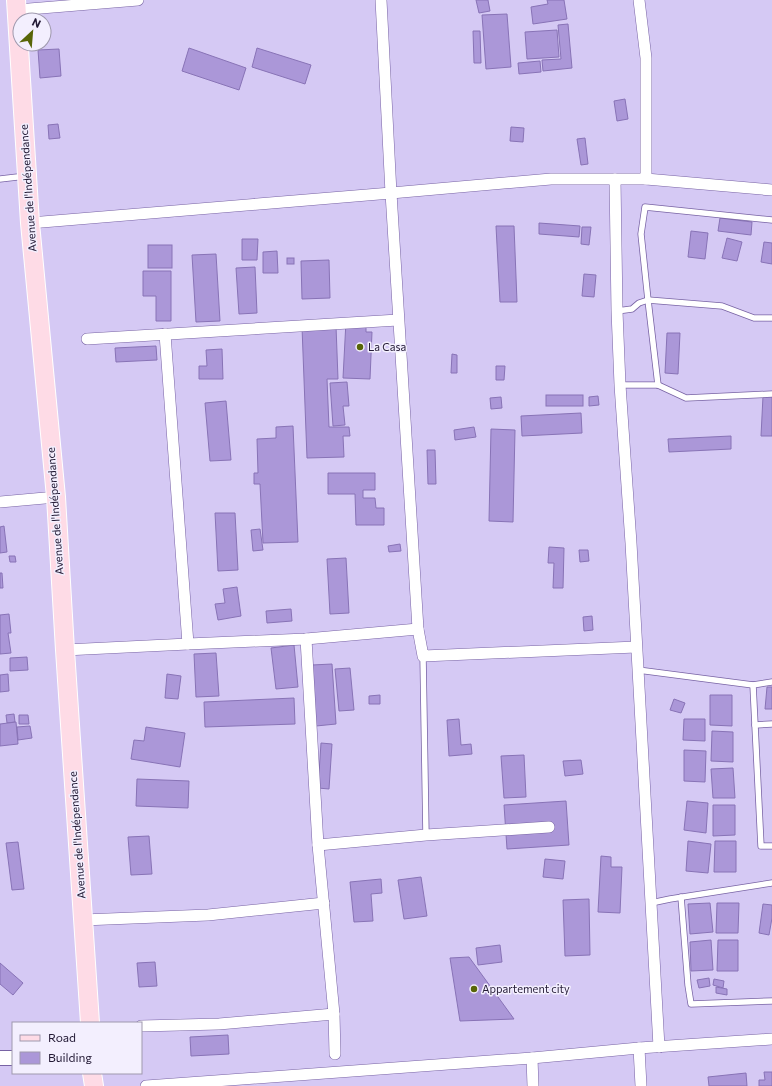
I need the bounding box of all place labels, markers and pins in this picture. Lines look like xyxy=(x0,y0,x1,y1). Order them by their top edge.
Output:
place label: La Casa xyxy=(368,340,406,353)
marker: La Casa xyxy=(355,342,365,352)
place label: Appartement city xyxy=(482,982,570,995)
marker: Appartement city xyxy=(469,984,479,994)

